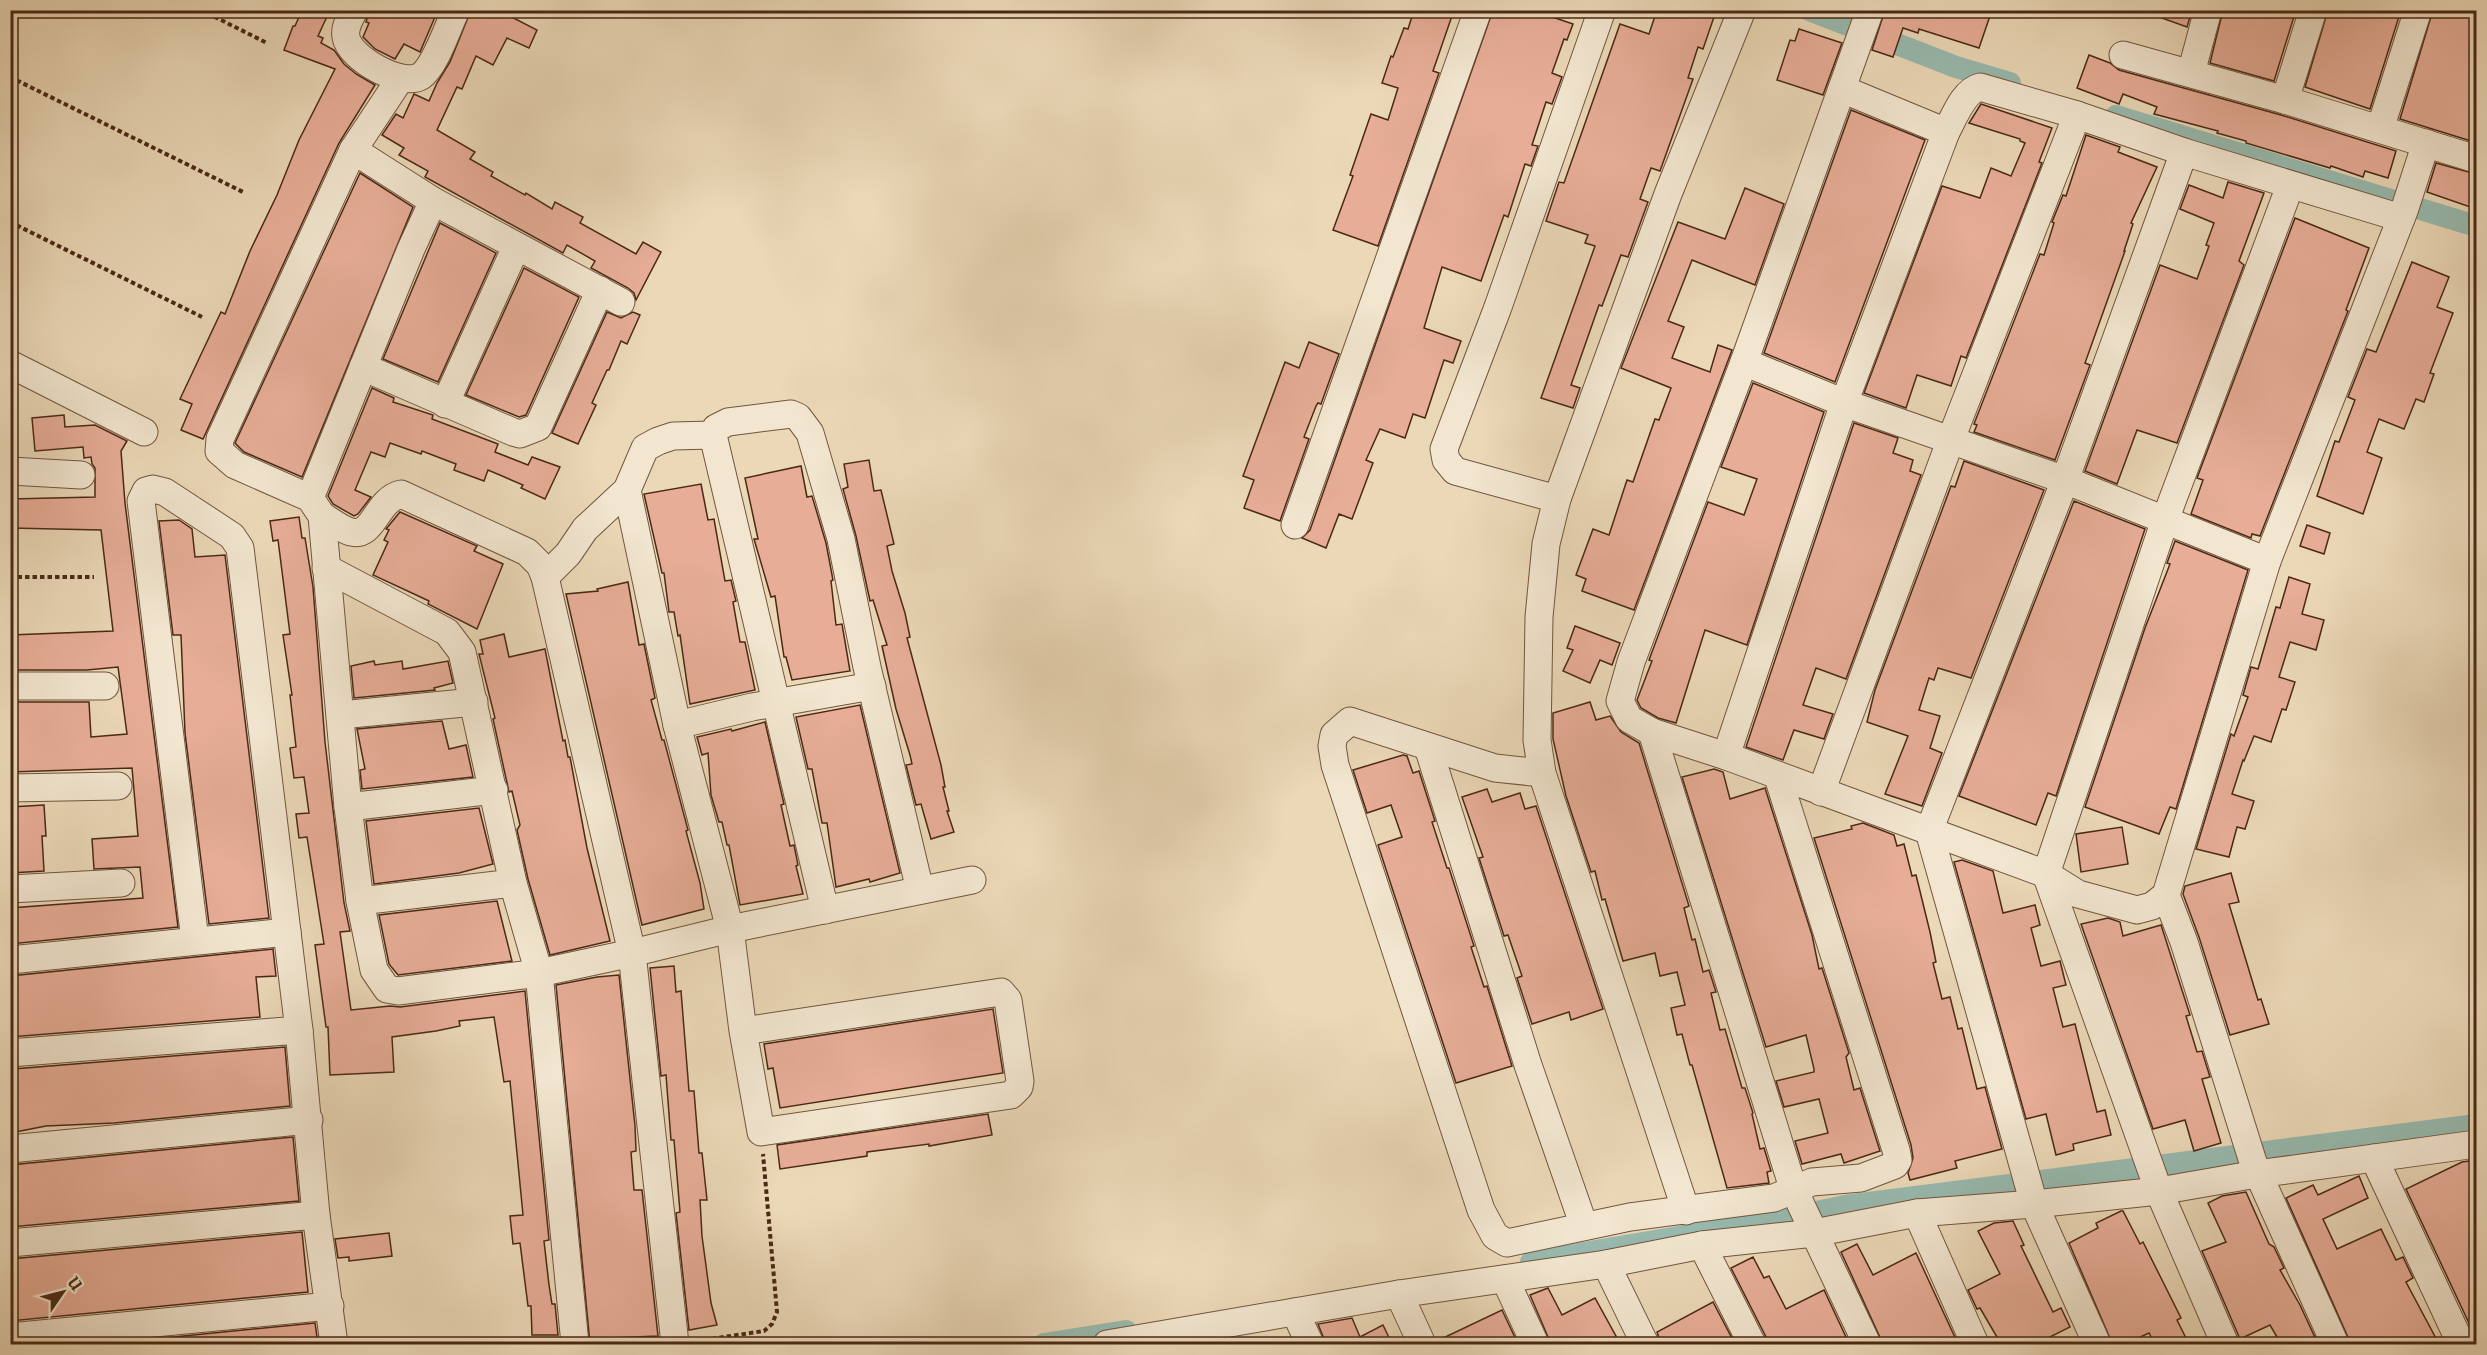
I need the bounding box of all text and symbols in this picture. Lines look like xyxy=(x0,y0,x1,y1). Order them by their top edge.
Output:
north arrow xyxy=(33,1262,93,1322)
text: U xyxy=(63,1272,87,1295)

